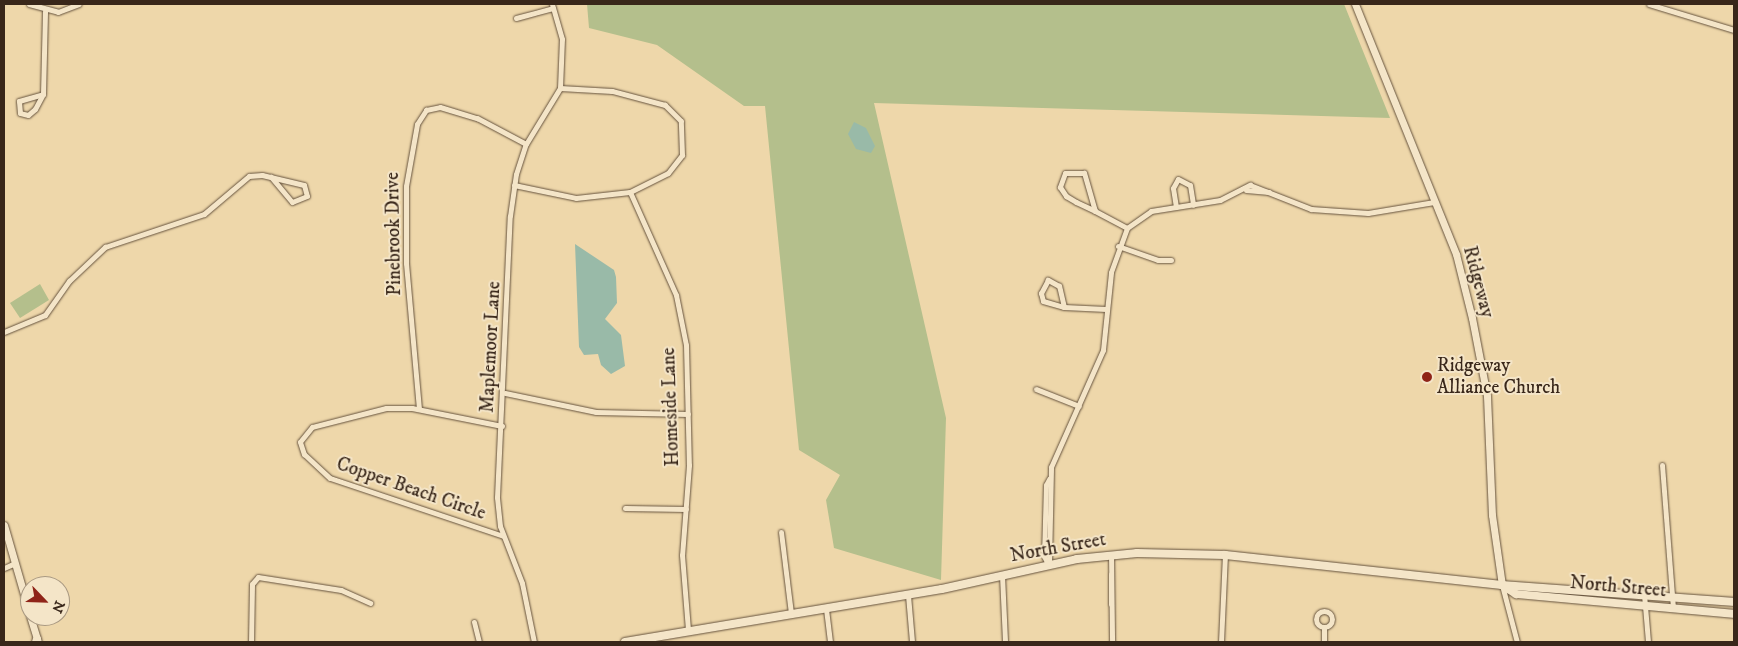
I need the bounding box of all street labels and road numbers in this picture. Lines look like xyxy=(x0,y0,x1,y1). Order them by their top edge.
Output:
street label: Pinebrook Drive xyxy=(382,172,406,296)
street label: Ridgeway xyxy=(1458,244,1498,320)
street label: Maplemoor Lane xyxy=(476,281,506,413)
street label: Homeside Lane xyxy=(658,347,684,467)
street label: Copper Beach Circle xyxy=(333,453,489,525)
street label: North Street xyxy=(1008,528,1108,568)
street label: North Street xyxy=(1569,571,1667,603)

